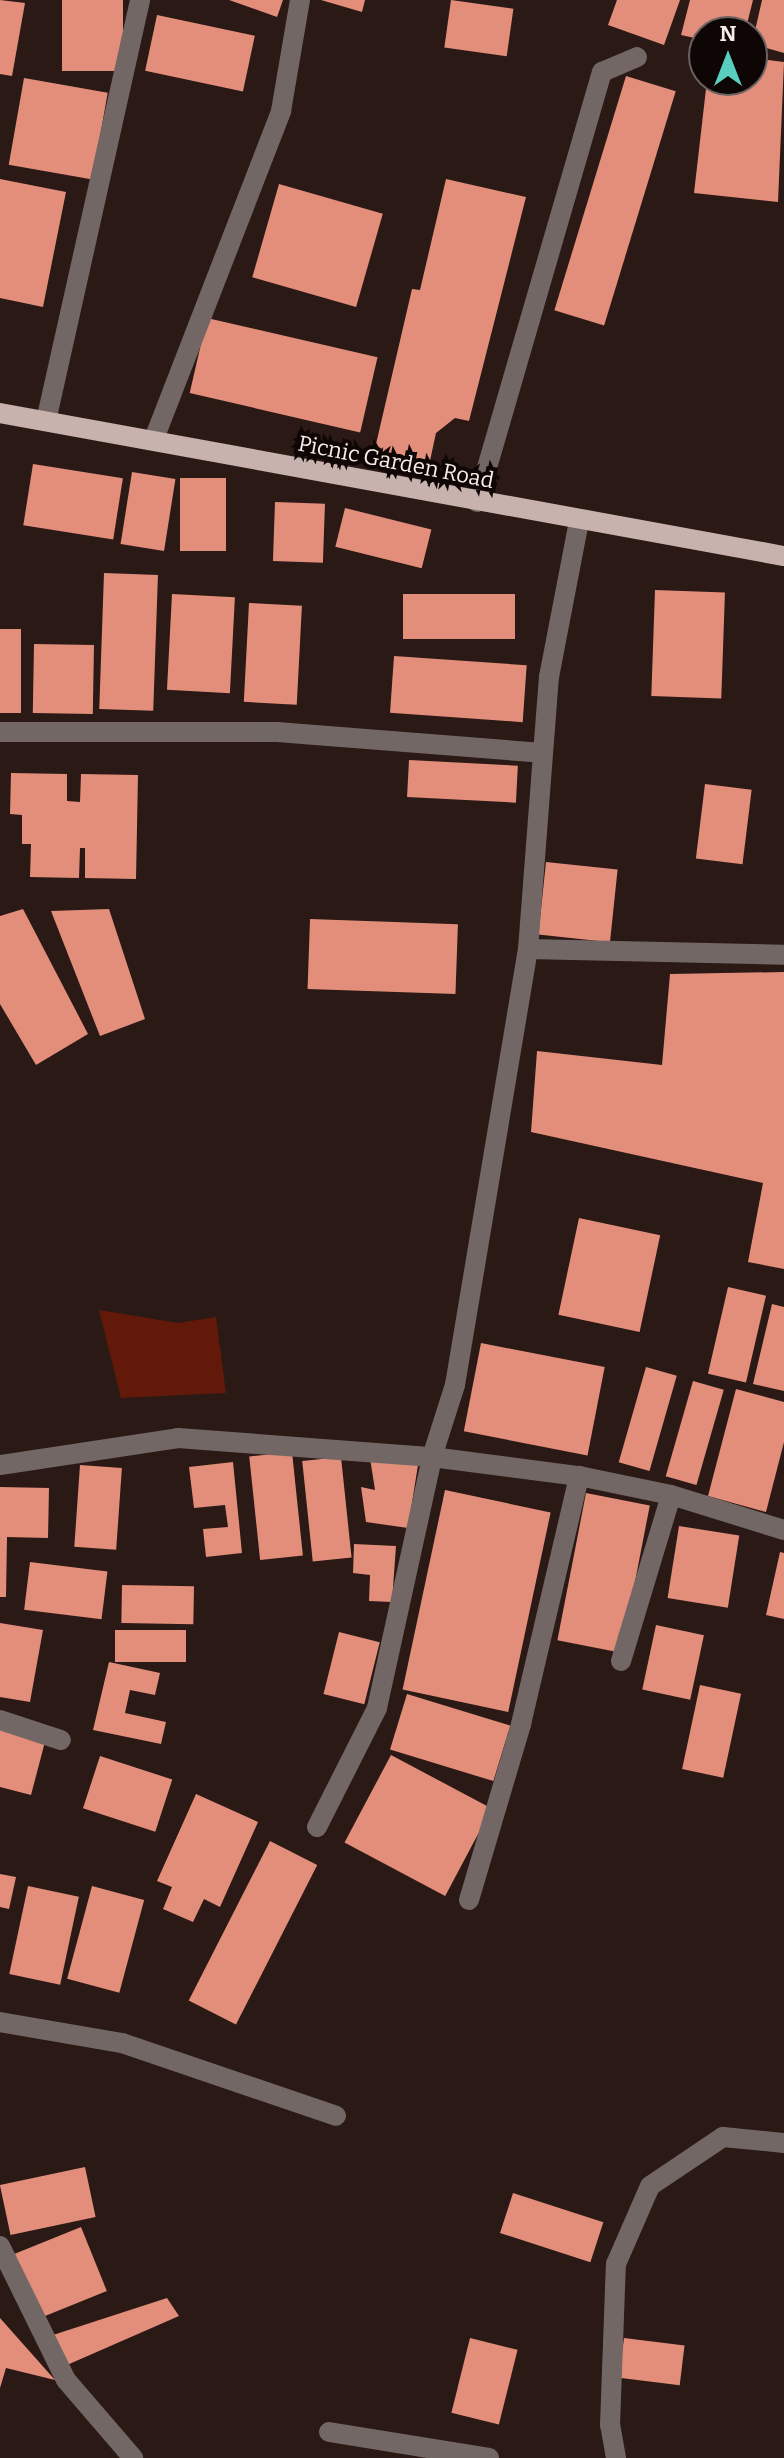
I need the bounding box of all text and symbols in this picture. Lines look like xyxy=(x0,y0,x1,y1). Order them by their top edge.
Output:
north arrow xyxy=(688,16,768,96)
text: N xyxy=(720,20,736,47)
street label: Picnic Garden Road xyxy=(296,430,496,494)

